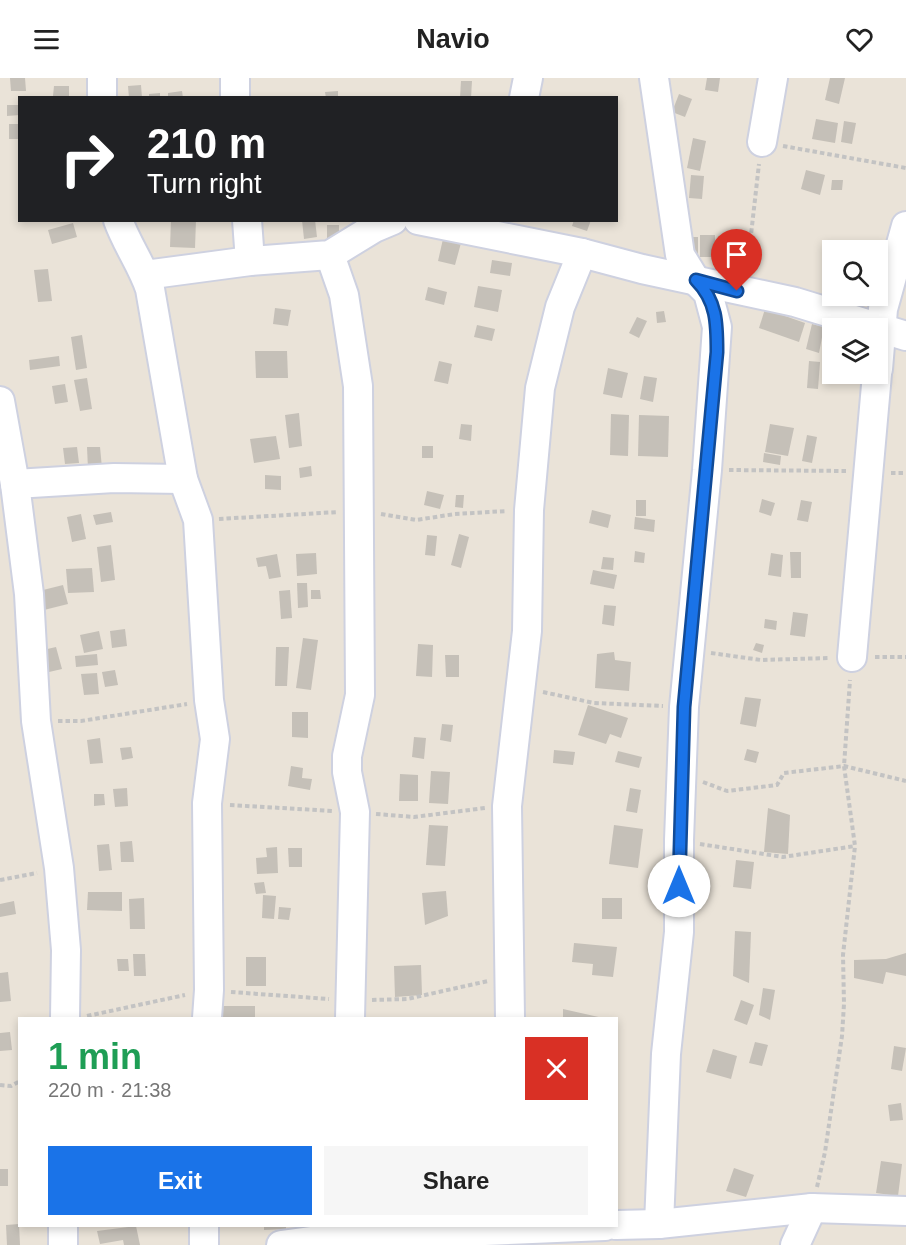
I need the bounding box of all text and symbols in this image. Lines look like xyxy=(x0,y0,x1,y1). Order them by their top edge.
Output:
icon: menu xyxy=(30,23,63,56)
icon: heart xyxy=(843,23,876,56)
text: Navio xyxy=(416,24,490,54)
icon: right xyxy=(48,120,126,198)
text: 210 m xyxy=(147,120,266,167)
text: Turn right xyxy=(147,169,262,199)
pin xyxy=(711,229,762,291)
icon: arrive xyxy=(720,238,753,271)
map controls xyxy=(822,240,888,384)
button: search xyxy=(822,240,888,306)
button: layers xyxy=(822,318,888,384)
position arrow xyxy=(647,854,711,918)
text: 1 min xyxy=(48,1036,142,1077)
button: close xyxy=(525,1037,588,1100)
text: 220 m · 21:38 xyxy=(48,1079,171,1101)
button: Exit xyxy=(48,1146,312,1215)
button: Share xyxy=(324,1146,588,1215)

